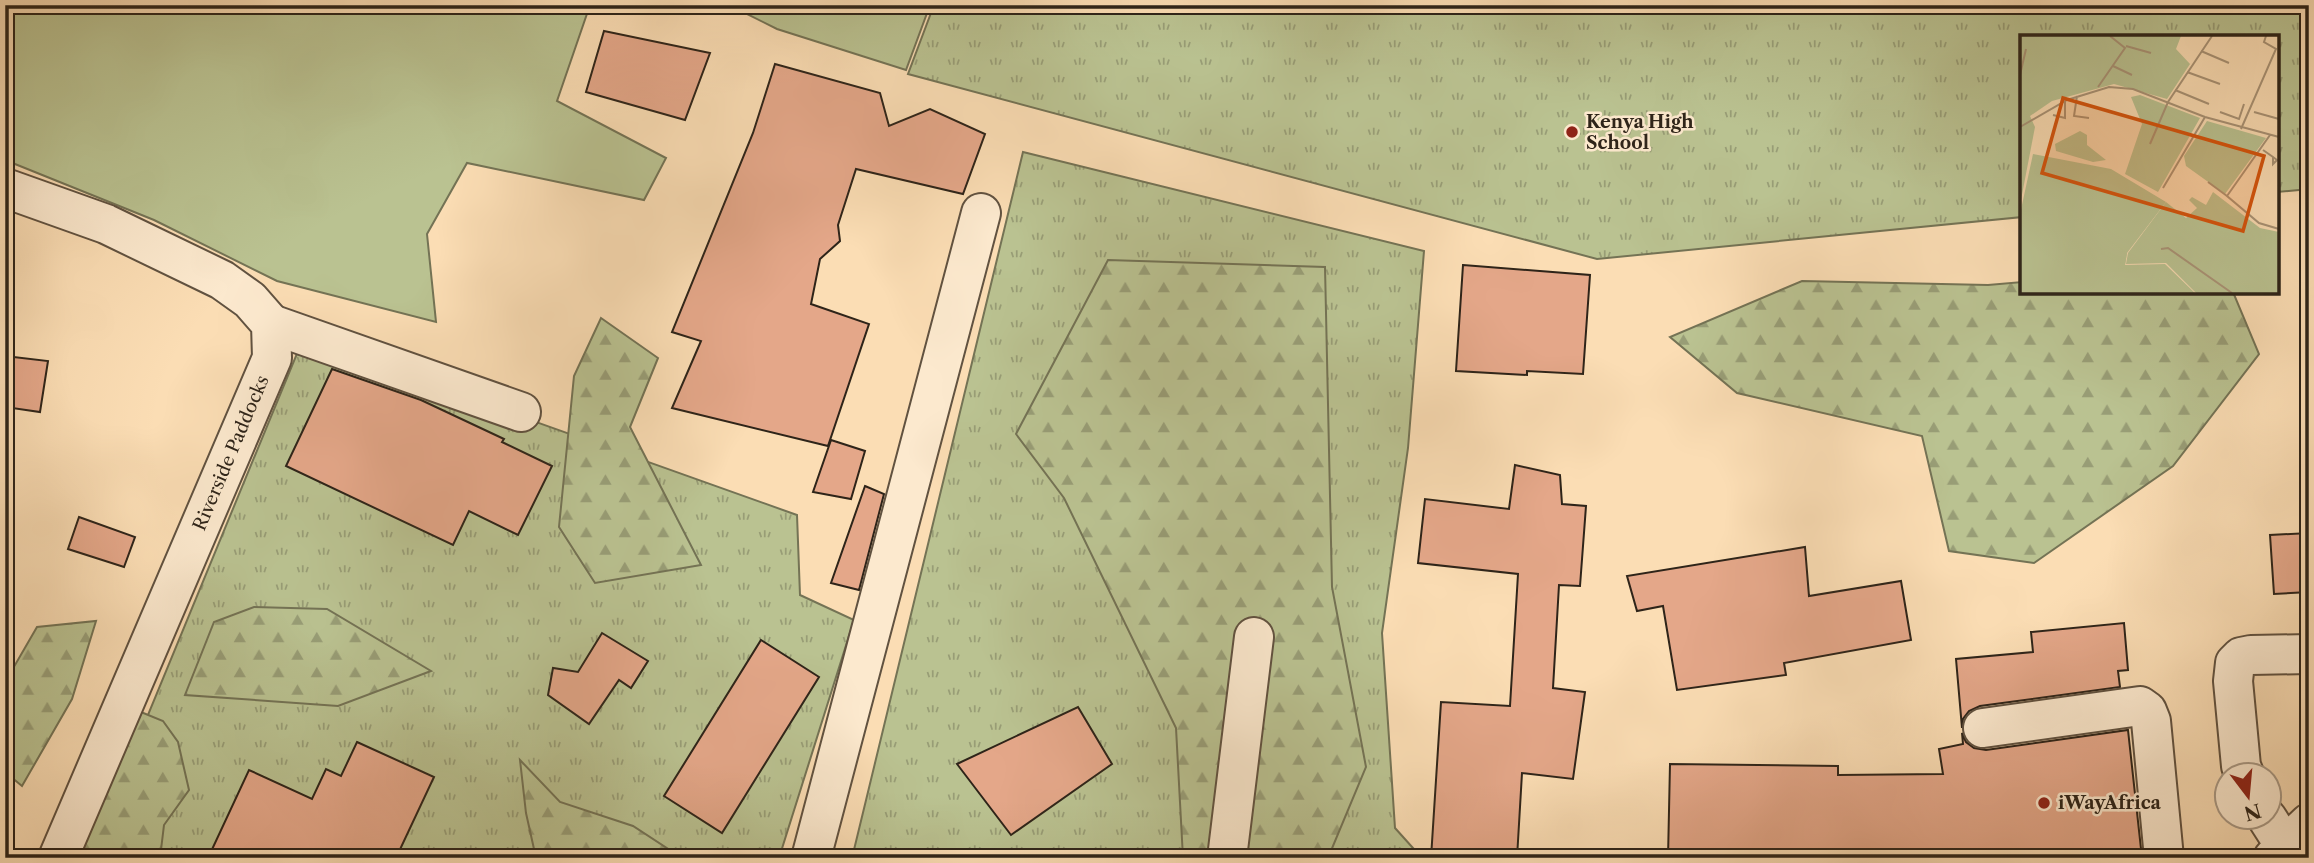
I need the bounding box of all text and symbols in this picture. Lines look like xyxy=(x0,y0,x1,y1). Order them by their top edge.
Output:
inset map xyxy=(2020,35,2279,294)
place label: Kenya High School xyxy=(1586,111,1694,154)
marker: Kenya High School xyxy=(1564,124,1580,140)
street label: Riverside Paddocks xyxy=(188,372,274,534)
north arrow xyxy=(2212,762,2282,832)
place label: iWayAfrica xyxy=(2058,792,2162,814)
marker: iWayAfrica xyxy=(2036,795,2052,811)
text: N xyxy=(2241,799,2264,825)

